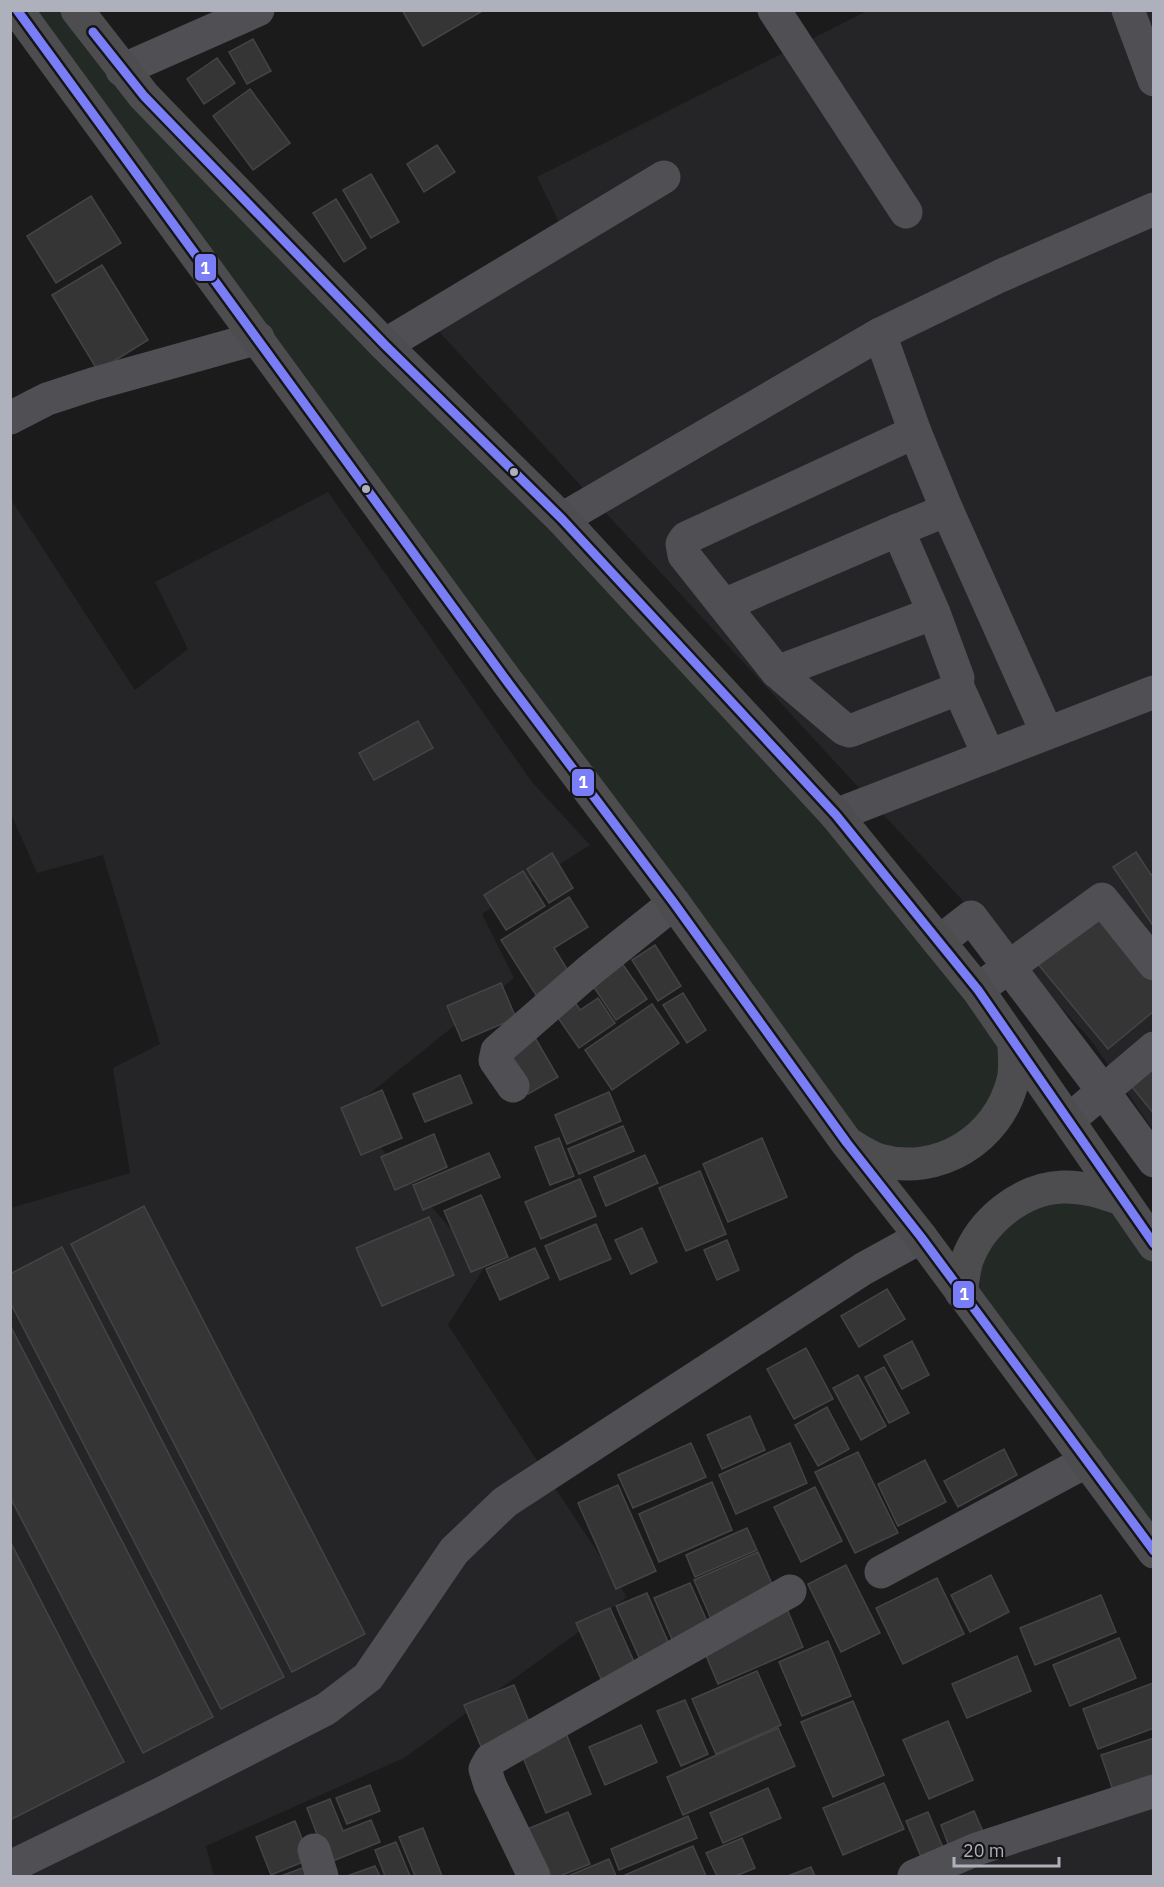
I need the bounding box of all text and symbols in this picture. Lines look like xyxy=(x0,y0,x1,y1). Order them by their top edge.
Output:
line badge: 1 xyxy=(194,253,217,282)
text: 1 xyxy=(200,258,210,278)
unlabelled marker xyxy=(508,466,520,478)
unlabelled marker xyxy=(360,483,372,495)
line badge: 1 xyxy=(571,768,595,797)
text: 1 xyxy=(578,772,588,792)
line badge: 1 xyxy=(952,1280,975,1309)
text: 1 xyxy=(959,1284,969,1304)
scale bar xyxy=(954,1830,1059,1868)
text: 20 m xyxy=(963,1839,1005,1862)

